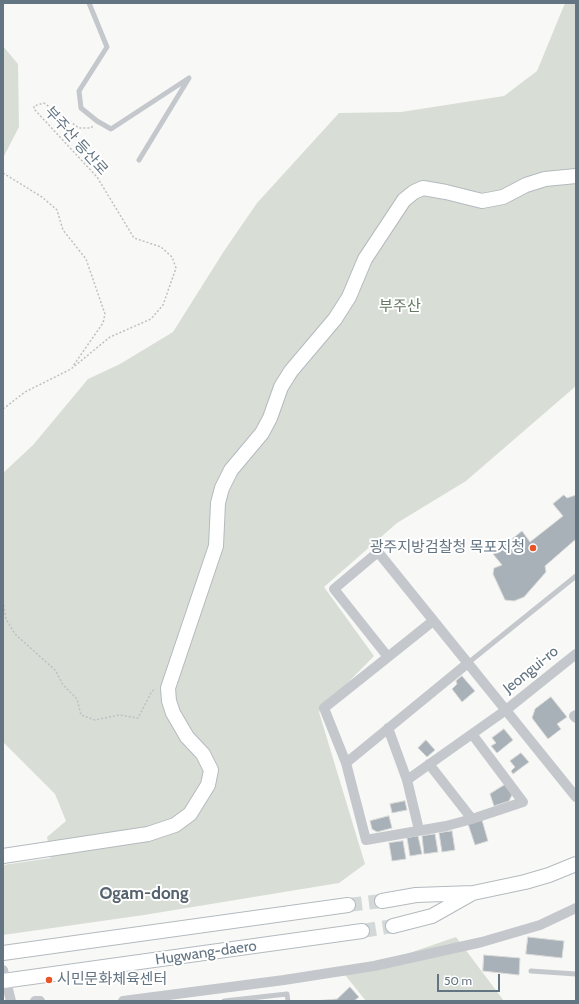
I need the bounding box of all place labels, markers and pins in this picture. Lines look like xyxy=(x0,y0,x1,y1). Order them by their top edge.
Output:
place label: 광주지방검찰청 목포지청 xyxy=(370,539,525,557)
marker: 광주지방검찰청 목포지청 xyxy=(528,543,538,553)
place label: 시민문화체육센터 xyxy=(57,971,167,989)
marker: 시민문화체육센터 xyxy=(44,975,54,985)

